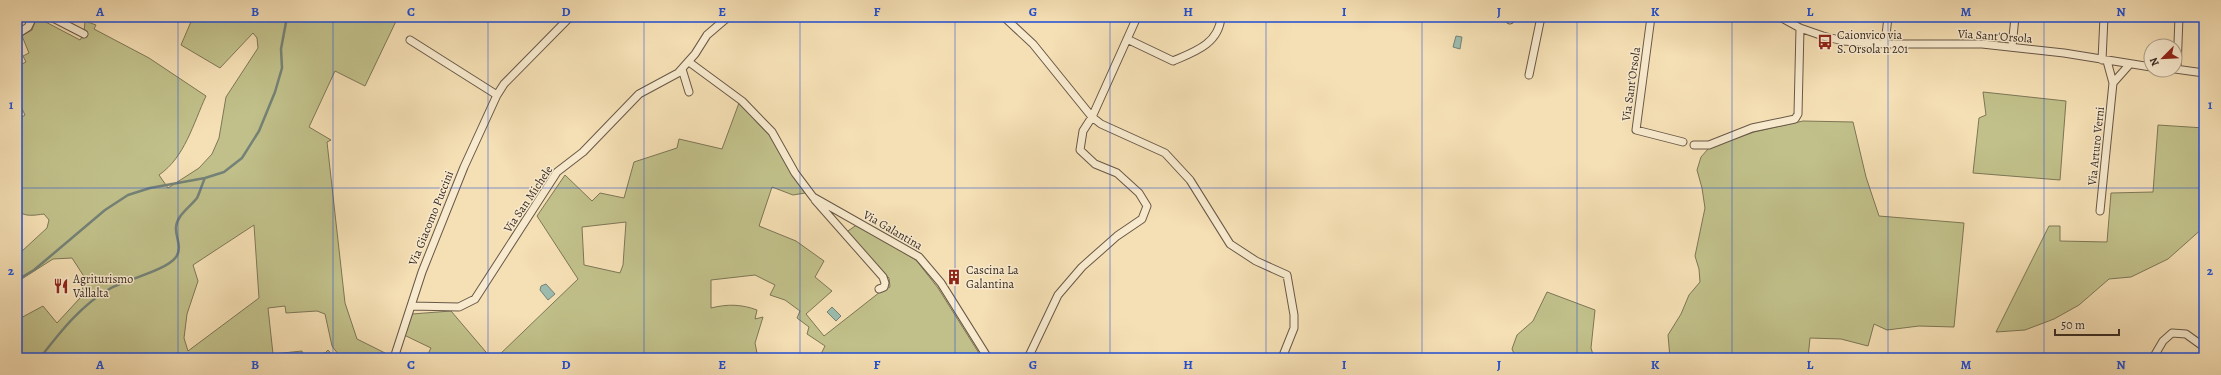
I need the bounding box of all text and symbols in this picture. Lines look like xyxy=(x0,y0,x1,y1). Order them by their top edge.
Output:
text: A xyxy=(95,3,105,20)
text: B xyxy=(251,3,259,20)
text: C xyxy=(407,3,415,20)
text: D xyxy=(561,3,571,20)
text: E xyxy=(718,3,726,20)
text: F xyxy=(874,3,881,20)
text: G xyxy=(1029,3,1037,20)
text: H xyxy=(1183,3,1193,20)
text: I xyxy=(1342,3,1347,20)
text: J xyxy=(1497,3,1501,20)
text: K xyxy=(1651,3,1660,20)
text: L xyxy=(1807,3,1814,20)
text: M xyxy=(1961,3,1972,20)
text: N xyxy=(2116,3,2126,20)
street label: Via Sant'Orsola xyxy=(1956,25,2033,47)
place label: Caionvico via S. Orsola n 201 xyxy=(1837,27,1908,57)
bus stop icon: Caionvico via S. Orsola n 201 xyxy=(1816,33,1834,51)
north arrow xyxy=(2143,38,2183,78)
street label: Via Sant'Orsola xyxy=(1618,45,1644,123)
text: N xyxy=(2146,55,2163,69)
text: 1 xyxy=(9,96,14,113)
text: 1 xyxy=(2208,96,2213,113)
street label: Via Arturo Verni xyxy=(2084,106,2108,187)
street label: Via San Michele xyxy=(499,162,556,236)
street label: Via Giacomo Puccini xyxy=(404,168,457,269)
street label: Via Galantina xyxy=(859,206,926,254)
text: 2 xyxy=(8,262,15,279)
place label: Cascina La Galantina xyxy=(966,262,1019,292)
text: 2 xyxy=(2207,262,2214,279)
building icon: Cascina La Galantina xyxy=(945,268,963,286)
place label: Agriturismo Vallalta xyxy=(72,271,133,301)
restaurant icon: Agriturismo Vallalta xyxy=(52,277,70,295)
scale bar xyxy=(2055,311,2119,337)
text: 50 m xyxy=(2061,317,2085,333)
text: A xyxy=(95,356,105,373)
text: B xyxy=(251,356,259,373)
text: C xyxy=(407,356,415,373)
text: D xyxy=(561,356,571,373)
text: E xyxy=(718,356,726,373)
text: F xyxy=(874,356,881,373)
text: G xyxy=(1029,356,1037,373)
text: H xyxy=(1183,356,1193,373)
text: I xyxy=(1342,356,1347,373)
text: J xyxy=(1497,356,1501,373)
text: K xyxy=(1651,356,1660,373)
text: L xyxy=(1807,356,1814,373)
text: M xyxy=(1961,356,1972,373)
text: N xyxy=(2116,356,2126,373)

